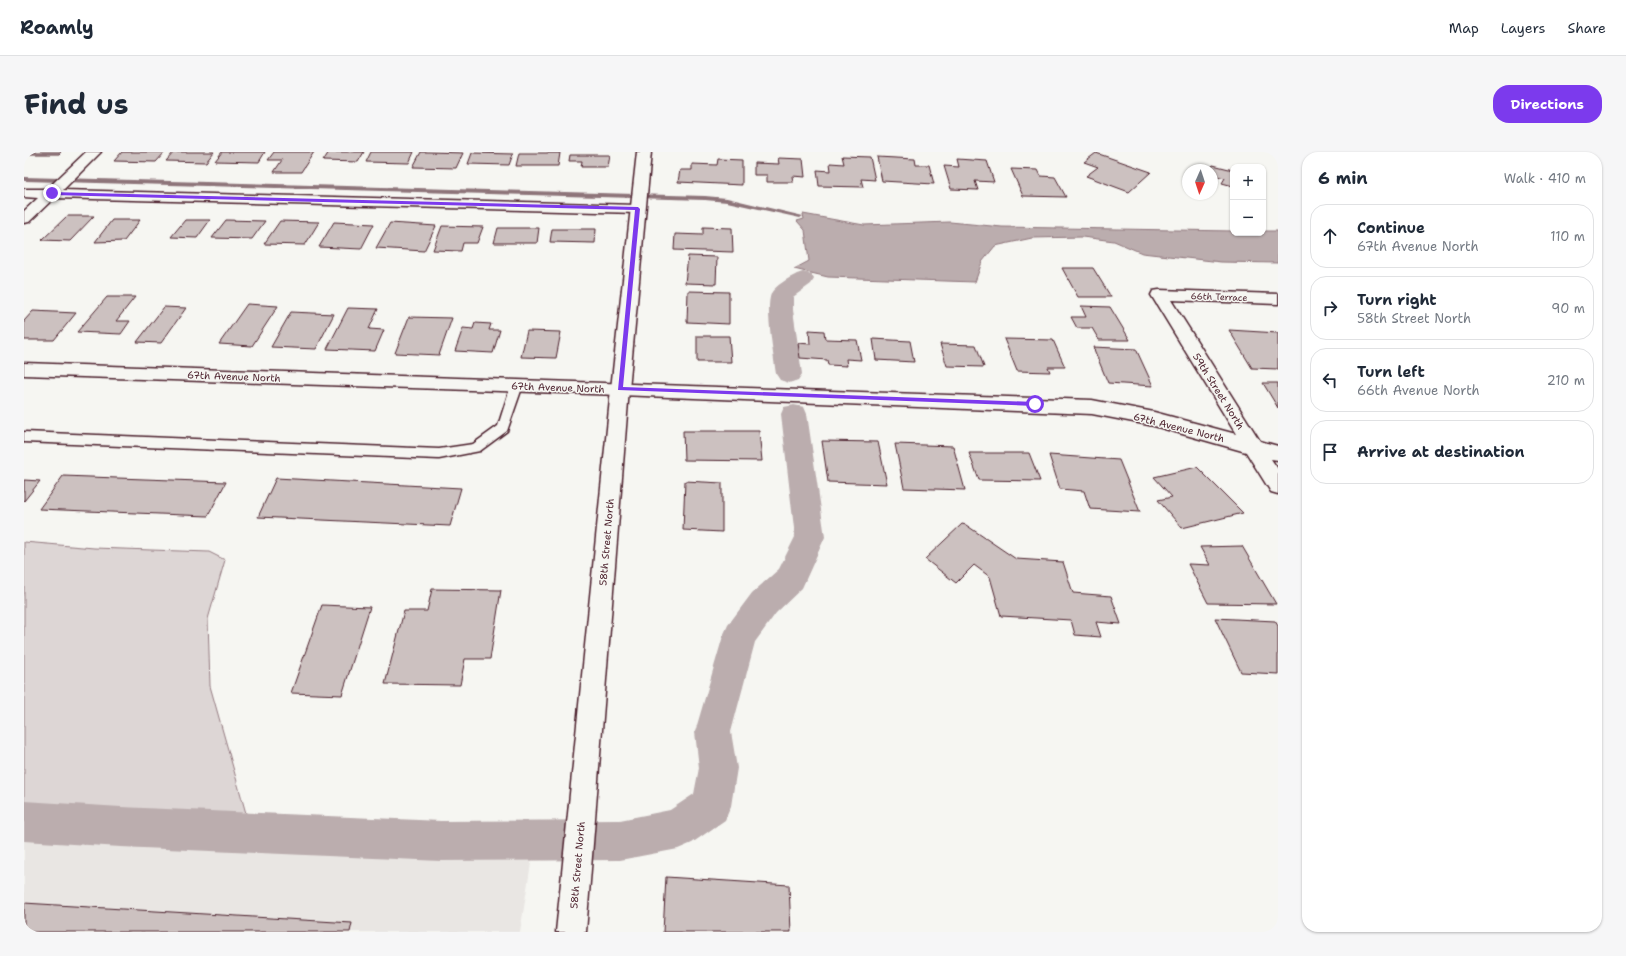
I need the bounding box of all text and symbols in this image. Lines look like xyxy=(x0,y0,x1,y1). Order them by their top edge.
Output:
text: Roamly xyxy=(20,15,94,40)
text: Map xyxy=(1449,19,1479,37)
text: Layers xyxy=(1501,19,1545,37)
text: Share xyxy=(1567,19,1606,37)
text: Find us xyxy=(24,85,129,123)
button: Directions xyxy=(1493,85,1602,123)
north arrow xyxy=(1182,164,1218,200)
map controls xyxy=(1230,164,1266,236)
button: + xyxy=(1230,164,1266,200)
text: 6 min xyxy=(1318,167,1368,189)
text: Walk · 410 m xyxy=(1504,170,1586,187)
route end xyxy=(43,184,61,202)
button: − xyxy=(1230,200,1266,236)
text: Continue xyxy=(1357,218,1425,238)
icon: ahead xyxy=(1319,225,1341,247)
text: 110 m xyxy=(1550,228,1585,245)
text: 67th Avenue North xyxy=(1357,238,1479,255)
street label: 66th Terrace xyxy=(1190,290,1248,304)
text: Turn right xyxy=(1357,290,1437,310)
icon: right xyxy=(1319,297,1341,319)
text: 90 m xyxy=(1551,300,1585,317)
text: 58th Street North xyxy=(1357,310,1471,327)
street label: 59th Street North xyxy=(1190,351,1247,432)
text: Turn left xyxy=(1357,362,1425,382)
street label: 67th Avenue North xyxy=(187,368,281,385)
icon: left xyxy=(1319,369,1341,391)
text: 210 m xyxy=(1547,372,1585,389)
street label: 67th Avenue North xyxy=(511,379,605,396)
text: 66th Avenue North xyxy=(1357,382,1480,399)
route start xyxy=(1026,395,1044,413)
street label: 67th Avenue North xyxy=(1132,410,1226,445)
icon: arrive xyxy=(1319,441,1341,463)
text: Arrive at destination xyxy=(1357,442,1525,462)
street label: 58th Street North xyxy=(596,498,617,586)
street label: 58th Street North xyxy=(567,821,588,909)

